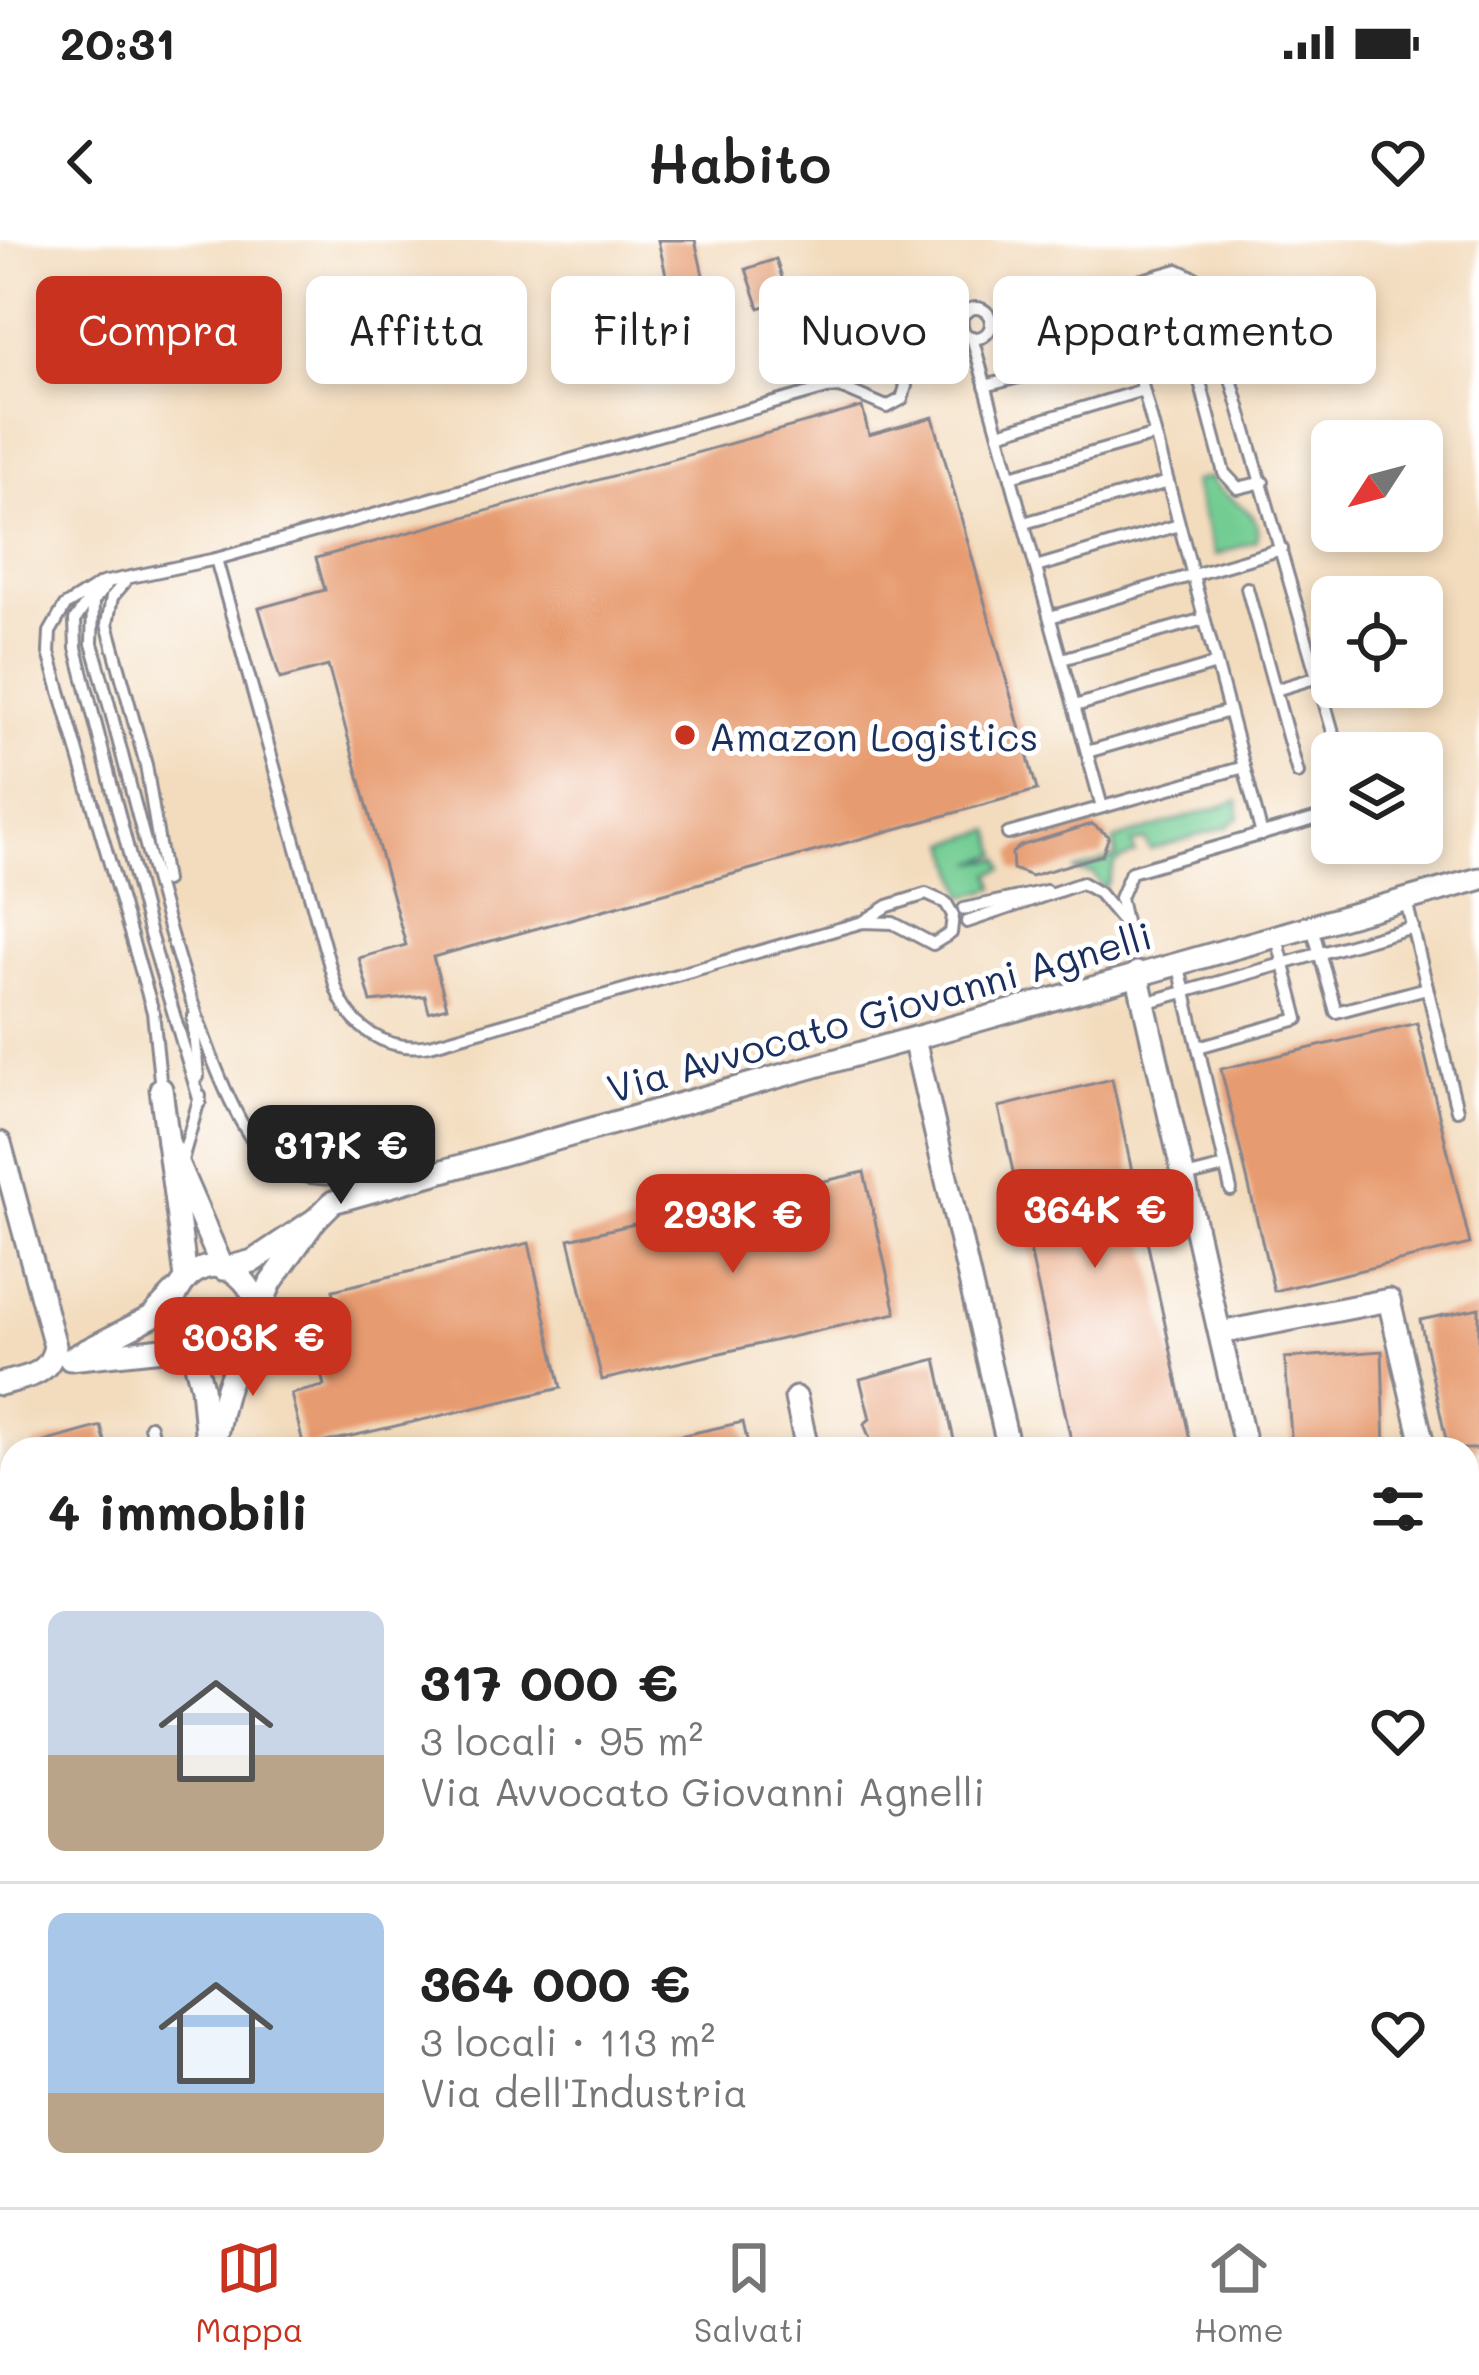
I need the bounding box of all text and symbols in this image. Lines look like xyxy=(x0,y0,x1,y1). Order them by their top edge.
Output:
text: 20:31 xyxy=(60,13,175,71)
text: Habito xyxy=(648,127,831,198)
icon: back xyxy=(48,129,114,195)
icon: heart xyxy=(1365,129,1431,195)
chip: Compra xyxy=(36,276,282,384)
chip: Affitta xyxy=(306,276,527,384)
chip: Filtri xyxy=(551,276,735,384)
chip: Nuovo xyxy=(759,276,969,384)
chip: Appartamento xyxy=(993,276,1376,384)
north arrow xyxy=(1311,420,1443,552)
map controls xyxy=(1311,420,1443,864)
button: locate xyxy=(1311,576,1443,708)
place label: Amazon Logistics xyxy=(709,710,1038,762)
marker: Amazon Logistics xyxy=(672,722,698,748)
button: layers xyxy=(1311,732,1443,864)
street label: Via Avvocato Giovanni Agnelli xyxy=(601,909,1158,1114)
pin: 317K € xyxy=(243,1105,439,1207)
text: 317K € xyxy=(274,1118,408,1169)
pin: 364K € xyxy=(997,1169,1193,1271)
pin: 293K € xyxy=(635,1174,831,1276)
text: 364K € xyxy=(1023,1182,1167,1233)
text: 293K € xyxy=(663,1187,803,1238)
pin: 303K € xyxy=(155,1297,351,1399)
text: 303K € xyxy=(181,1310,325,1361)
text: 4 immobili xyxy=(48,1476,309,1543)
icon: filters xyxy=(1365,1476,1431,1542)
text: 317 000 € xyxy=(420,1647,678,1714)
icon: home xyxy=(144,1659,288,1803)
icon: heart xyxy=(1365,1698,1431,1764)
text: 3 locali · 95 m² xyxy=(420,1714,703,1765)
text: Via Avvocato Giovanni Agnelli xyxy=(420,1765,985,1816)
text: 364 000 € xyxy=(420,1948,690,2015)
icon: home xyxy=(144,1961,288,2105)
icon: heart xyxy=(1365,2000,1431,2066)
text: 3 locali · 113 m² xyxy=(420,2015,715,2066)
text: Via dell'Industria xyxy=(420,2066,748,2117)
tab: Mappa xyxy=(195,2235,303,2350)
tab: Salvati xyxy=(694,2235,804,2350)
tab: Home xyxy=(1194,2235,1284,2350)

